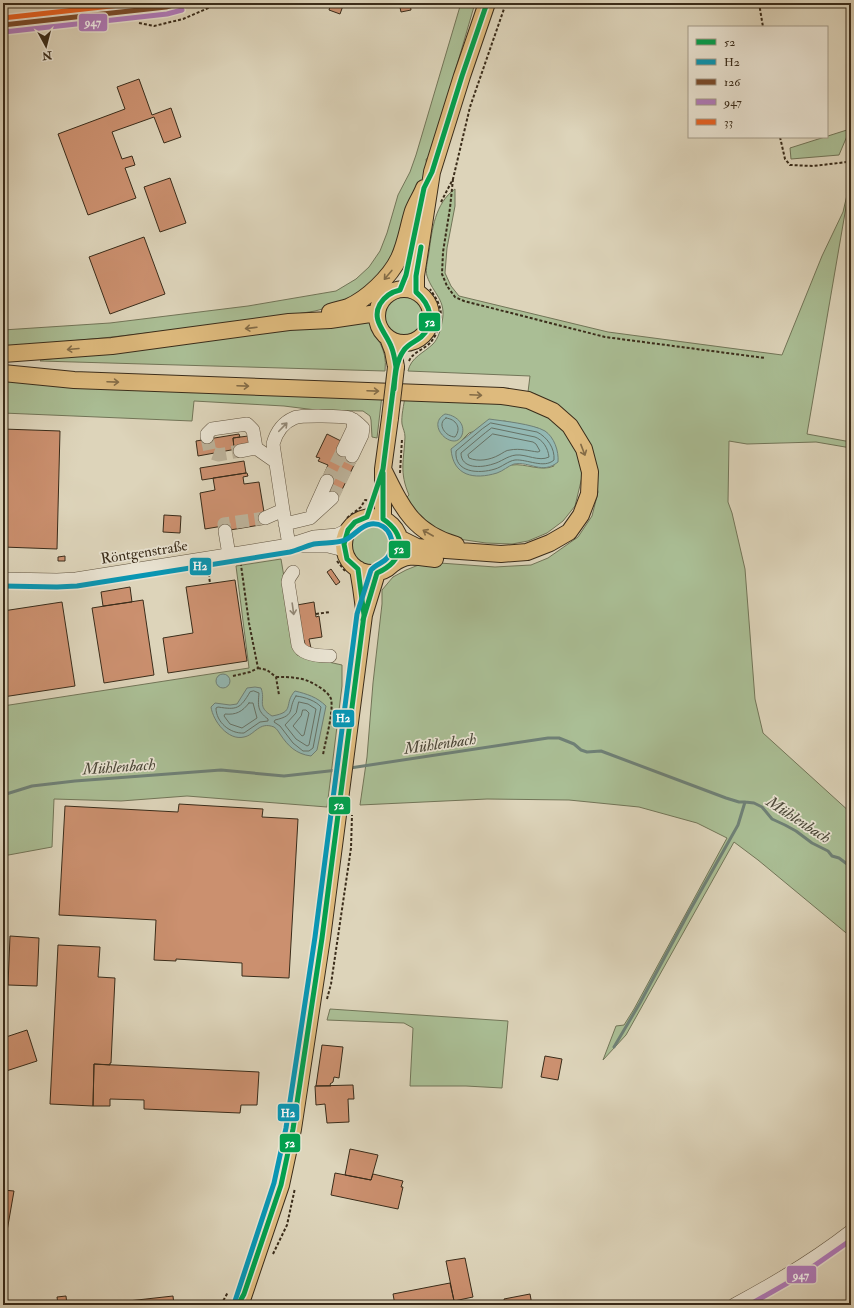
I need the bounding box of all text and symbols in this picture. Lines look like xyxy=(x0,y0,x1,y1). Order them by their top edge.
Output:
line badge: 947 xyxy=(78,13,108,32)
text: 947 xyxy=(84,16,102,30)
north arrow xyxy=(26,26,66,66)
legend xyxy=(688,26,828,138)
text: 52 xyxy=(724,35,735,50)
text: N xyxy=(40,48,54,63)
text: H2 xyxy=(724,55,740,70)
text: 126 xyxy=(724,75,741,90)
text: 947 xyxy=(723,95,742,110)
text: 33 xyxy=(724,115,733,130)
one-way arrow xyxy=(383,270,392,281)
line badge: 52 xyxy=(418,312,441,332)
text: 52 xyxy=(425,316,436,329)
one-way arrow xyxy=(245,324,258,331)
one-way arrow xyxy=(67,346,80,353)
one-way arrow xyxy=(106,378,119,385)
one-way arrow xyxy=(236,383,249,390)
one-way arrow xyxy=(366,387,379,395)
one-way arrow xyxy=(469,391,482,399)
one-way arrow xyxy=(278,422,288,432)
one-way arrow xyxy=(580,444,588,456)
one-way arrow xyxy=(422,528,434,536)
street label: Röntgenstraße xyxy=(99,536,189,569)
line badge: 52 xyxy=(388,540,411,559)
text: 52 xyxy=(394,543,405,556)
line badge: H2 xyxy=(189,557,212,576)
text: H2 xyxy=(193,560,208,573)
one-way arrow xyxy=(289,602,297,615)
line badge: H2 xyxy=(332,709,355,728)
text: H2 xyxy=(336,712,351,725)
water label: Mühlenbach xyxy=(402,729,478,759)
water label: Mühlenbach xyxy=(81,754,156,780)
water label: Mühlenbach xyxy=(762,791,835,848)
line badge: 52 xyxy=(328,796,351,815)
text: 52 xyxy=(334,799,345,812)
line badge: H2 xyxy=(277,1103,300,1122)
text: H2 xyxy=(281,1107,296,1120)
line badge: 52 xyxy=(279,1133,301,1153)
text: 52 xyxy=(285,1137,296,1150)
line badge: 947 xyxy=(786,1265,817,1284)
text: 947 xyxy=(792,1269,810,1283)

